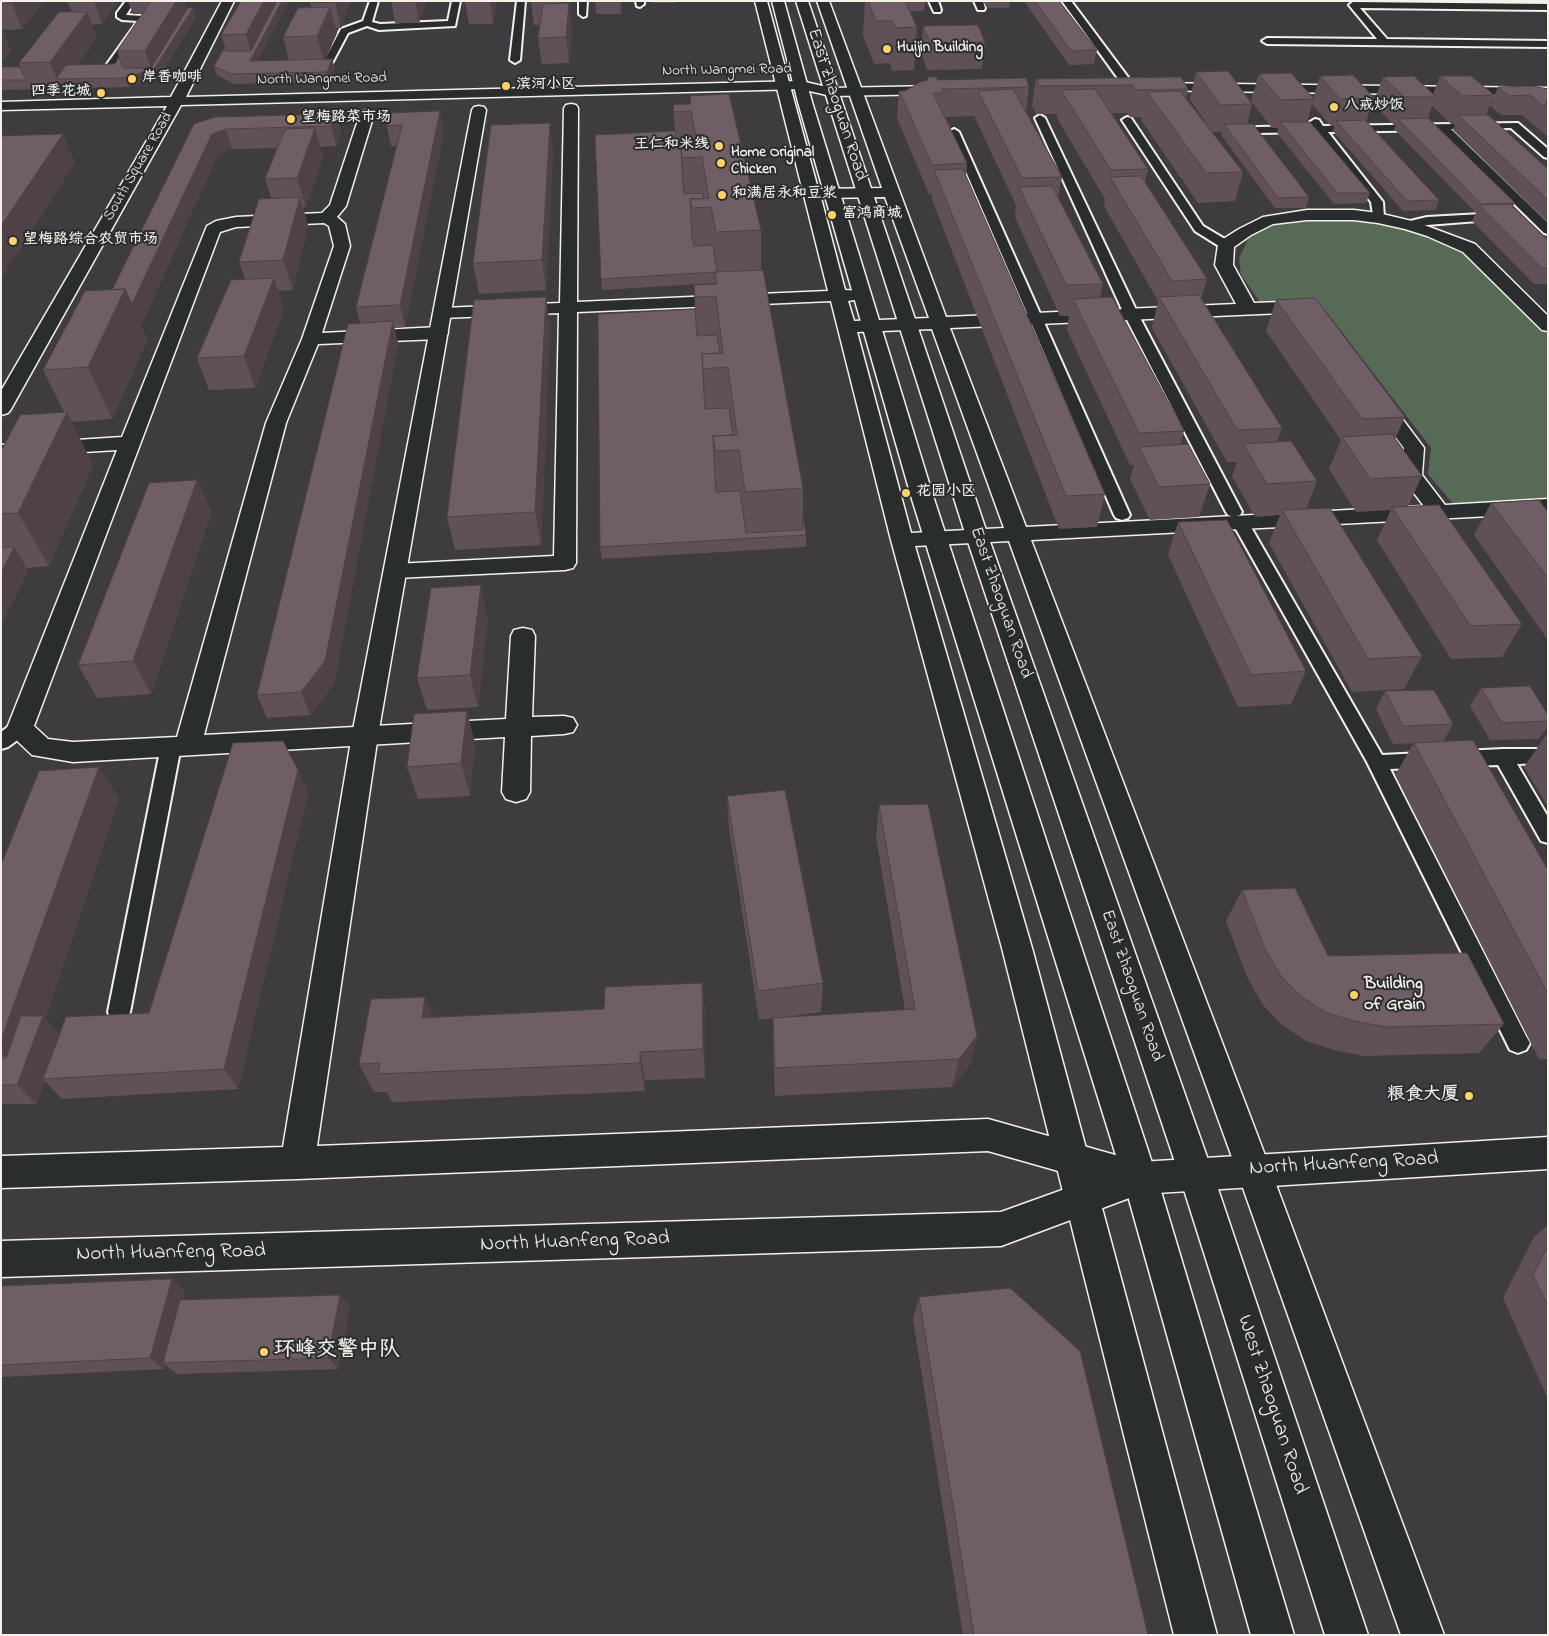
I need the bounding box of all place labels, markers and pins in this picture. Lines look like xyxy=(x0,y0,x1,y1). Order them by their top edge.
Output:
place label: Huijin Building xyxy=(897,40,983,58)
marker: Huijin Building xyxy=(881,43,893,55)
place label: 岸香咖啡 xyxy=(142,70,202,88)
marker: 岸香咖啡 xyxy=(126,73,138,85)
place label: 滨河小区 xyxy=(516,77,576,95)
marker: 滨河小区 xyxy=(500,80,512,92)
place label: 四季花城 xyxy=(31,84,91,102)
marker: 四季花城 xyxy=(95,87,107,99)
place label: 八戒炒饭 xyxy=(1344,98,1404,116)
marker: 八戒炒饭 xyxy=(1328,101,1340,113)
place label: 望梅路菜市场 xyxy=(301,110,391,128)
marker: 望梅路菜市场 xyxy=(285,113,297,125)
place label: 王仁和米线 xyxy=(634,137,709,155)
marker: 王仁和米线 xyxy=(713,140,725,152)
place label: Home Original Chicken xyxy=(731,145,814,180)
marker: Home Original Chicken xyxy=(715,157,727,169)
place label: 和满居永和豆浆 xyxy=(732,186,837,204)
marker: 和满居永和豆浆 xyxy=(716,189,728,201)
place label: 富鸿商城 xyxy=(842,206,902,224)
marker: 富鸿商城 xyxy=(826,209,838,221)
place label: 望梅路综合农贸市场 xyxy=(23,232,158,250)
marker: 望梅路综合农贸市场 xyxy=(7,235,19,247)
place label: 花园小区 xyxy=(916,484,976,502)
marker: 花园小区 xyxy=(900,487,912,499)
place label: Building of Grain xyxy=(1364,974,1425,1016)
marker: Building of Grain xyxy=(1348,989,1360,1001)
place label: 粮食大厦 xyxy=(1387,1085,1459,1107)
marker: 粮食大厦 xyxy=(1463,1090,1475,1102)
place label: 环峰交警中队 xyxy=(274,1339,400,1365)
marker: 环峰交警中队 xyxy=(258,1346,270,1358)

